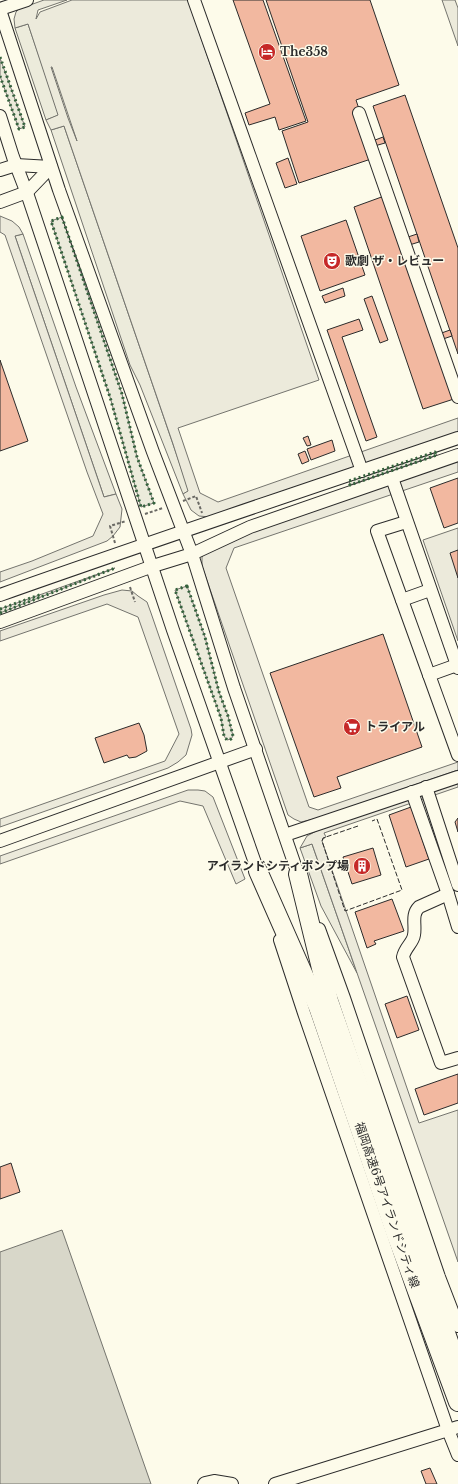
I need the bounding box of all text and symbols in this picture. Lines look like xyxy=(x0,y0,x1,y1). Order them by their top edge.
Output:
hotel icon: The358 xyxy=(257,42,277,62)
place label: The358 xyxy=(280,44,328,59)
theatre icon: 歌劇 ザ・レビュー xyxy=(322,251,342,271)
place label: 歌劇 ザ・レビュー xyxy=(345,253,444,268)
supermarket icon: トライアル xyxy=(342,717,362,737)
place label: トライアル xyxy=(365,719,425,734)
building icon: アイランドシティポンプ場 xyxy=(352,856,372,876)
place label: アイランドシティポンプ場 xyxy=(207,858,349,873)
street label: 福岡高速6号アイランドシティ線 xyxy=(352,1120,423,1290)

